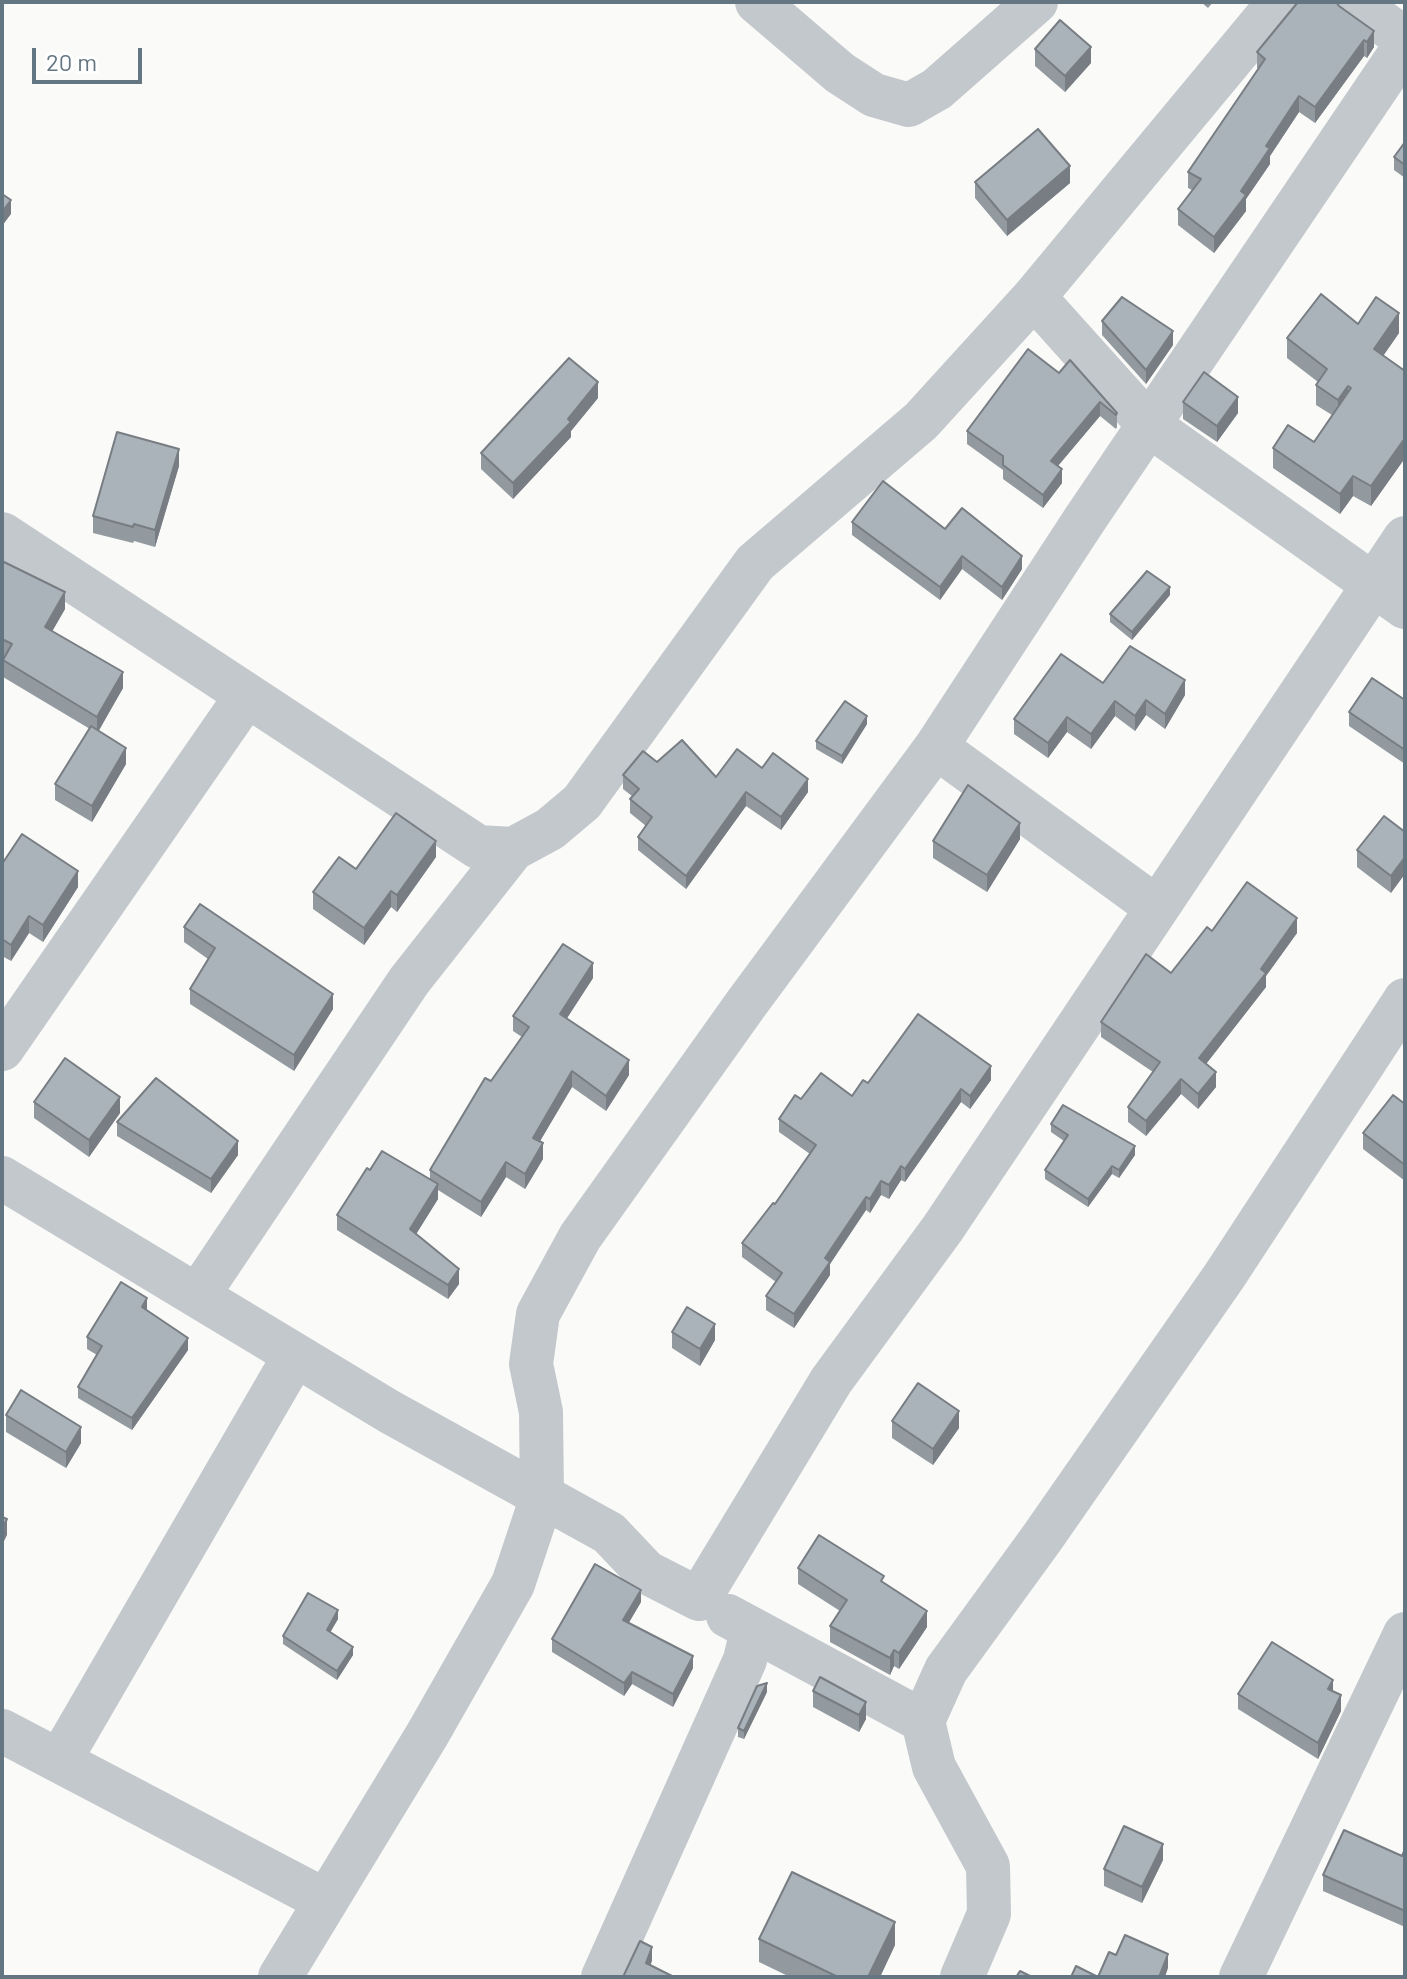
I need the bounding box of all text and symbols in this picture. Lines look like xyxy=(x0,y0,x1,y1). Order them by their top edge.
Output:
scale bar xyxy=(36,32,146,82)
text: 20 m xyxy=(46,47,97,76)

